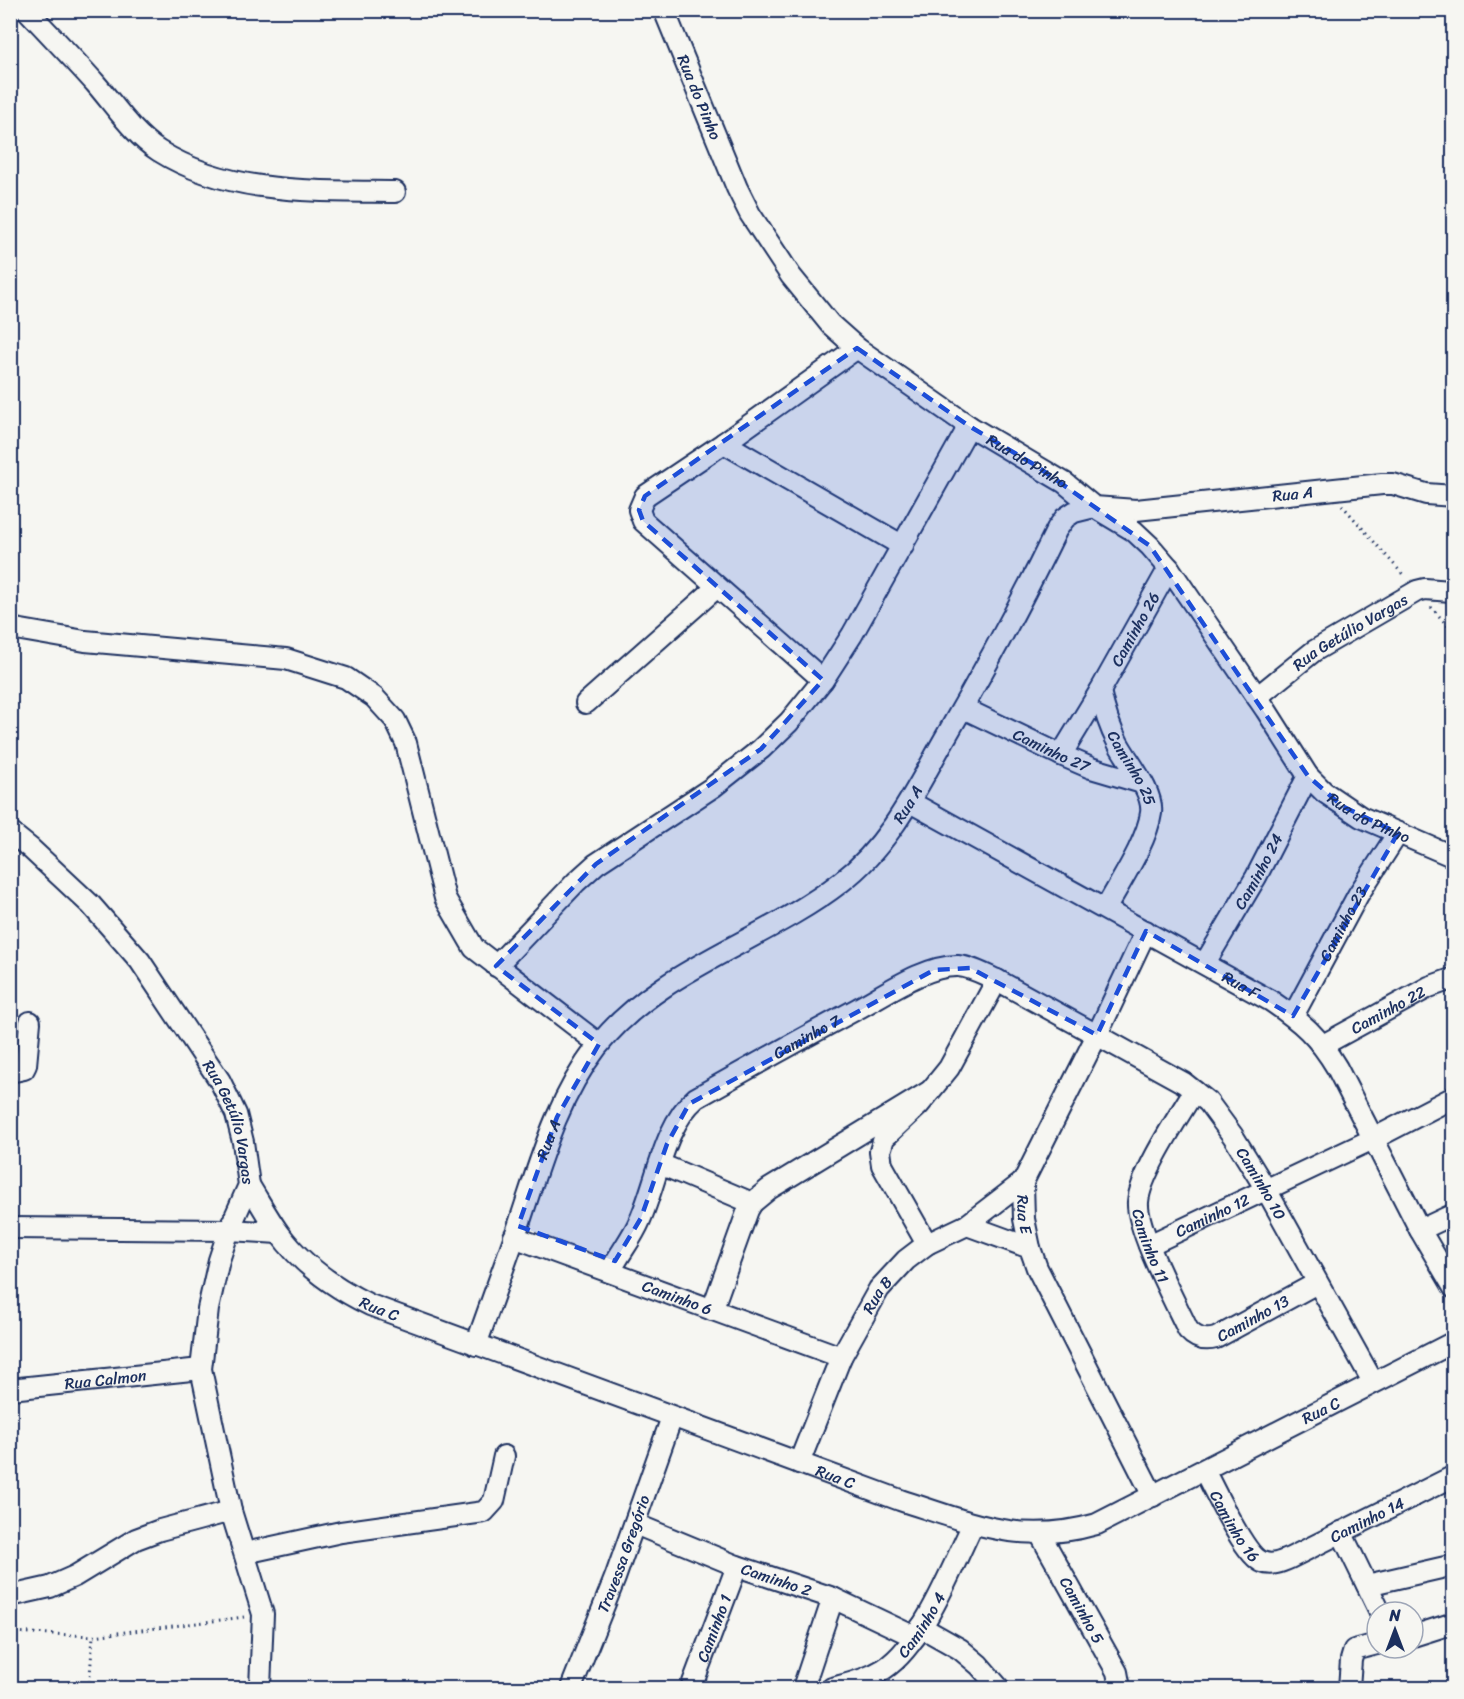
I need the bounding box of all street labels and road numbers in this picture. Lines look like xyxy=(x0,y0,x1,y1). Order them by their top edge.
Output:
street label: Rua do Pinho xyxy=(669,50,730,144)
street label: Rua do Pinho xyxy=(981,425,1074,496)
street label: Rua A xyxy=(1271,477,1315,510)
street label: Rua Getúlio Vargas xyxy=(1285,585,1414,678)
street label: Caminho 26 xyxy=(1102,586,1168,672)
street label: Caminho 27 xyxy=(1008,720,1095,781)
street label: Caminho 25 xyxy=(1099,725,1165,809)
street label: Rua A xyxy=(884,779,930,830)
street label: Rua do Pinho xyxy=(1322,784,1415,851)
street label: Caminho 24 xyxy=(1225,828,1291,915)
street label: Caminho 23 xyxy=(1311,880,1375,966)
street label: Rua F xyxy=(1217,962,1266,1007)
street label: Caminho 22 xyxy=(1345,977,1431,1042)
street label: Caminho 7 xyxy=(767,1006,846,1067)
street label: Rua Getúlio Vargas xyxy=(195,1053,263,1187)
street label: Rua A xyxy=(527,1115,569,1163)
street label: Caminho 10 xyxy=(1229,1141,1295,1225)
street label: Caminho 12 xyxy=(1170,1185,1255,1245)
street label: Rua E xyxy=(1009,1194,1041,1238)
street label: Caminho 11 xyxy=(1124,1206,1178,1288)
street label: Rua B xyxy=(854,1269,899,1319)
street label: Caminho 6 xyxy=(638,1271,717,1323)
street label: Caminho 13 xyxy=(1211,1286,1295,1350)
street label: Rua C xyxy=(354,1288,404,1329)
street label: Rua Calmon xyxy=(63,1360,148,1398)
street label: Rua C xyxy=(1296,1388,1345,1432)
street label: Rua C xyxy=(812,1456,860,1497)
street label: Caminho 16 xyxy=(1202,1485,1267,1569)
street label: Caminho 14 xyxy=(1324,1488,1410,1551)
street label: Travessa Gregório xyxy=(588,1491,658,1617)
street label: Caminho 2 xyxy=(737,1554,816,1604)
street label: Caminho 5 xyxy=(1052,1571,1113,1649)
street label: Caminho 4 xyxy=(889,1587,953,1665)
street label: Caminho 1 xyxy=(688,1590,740,1666)

